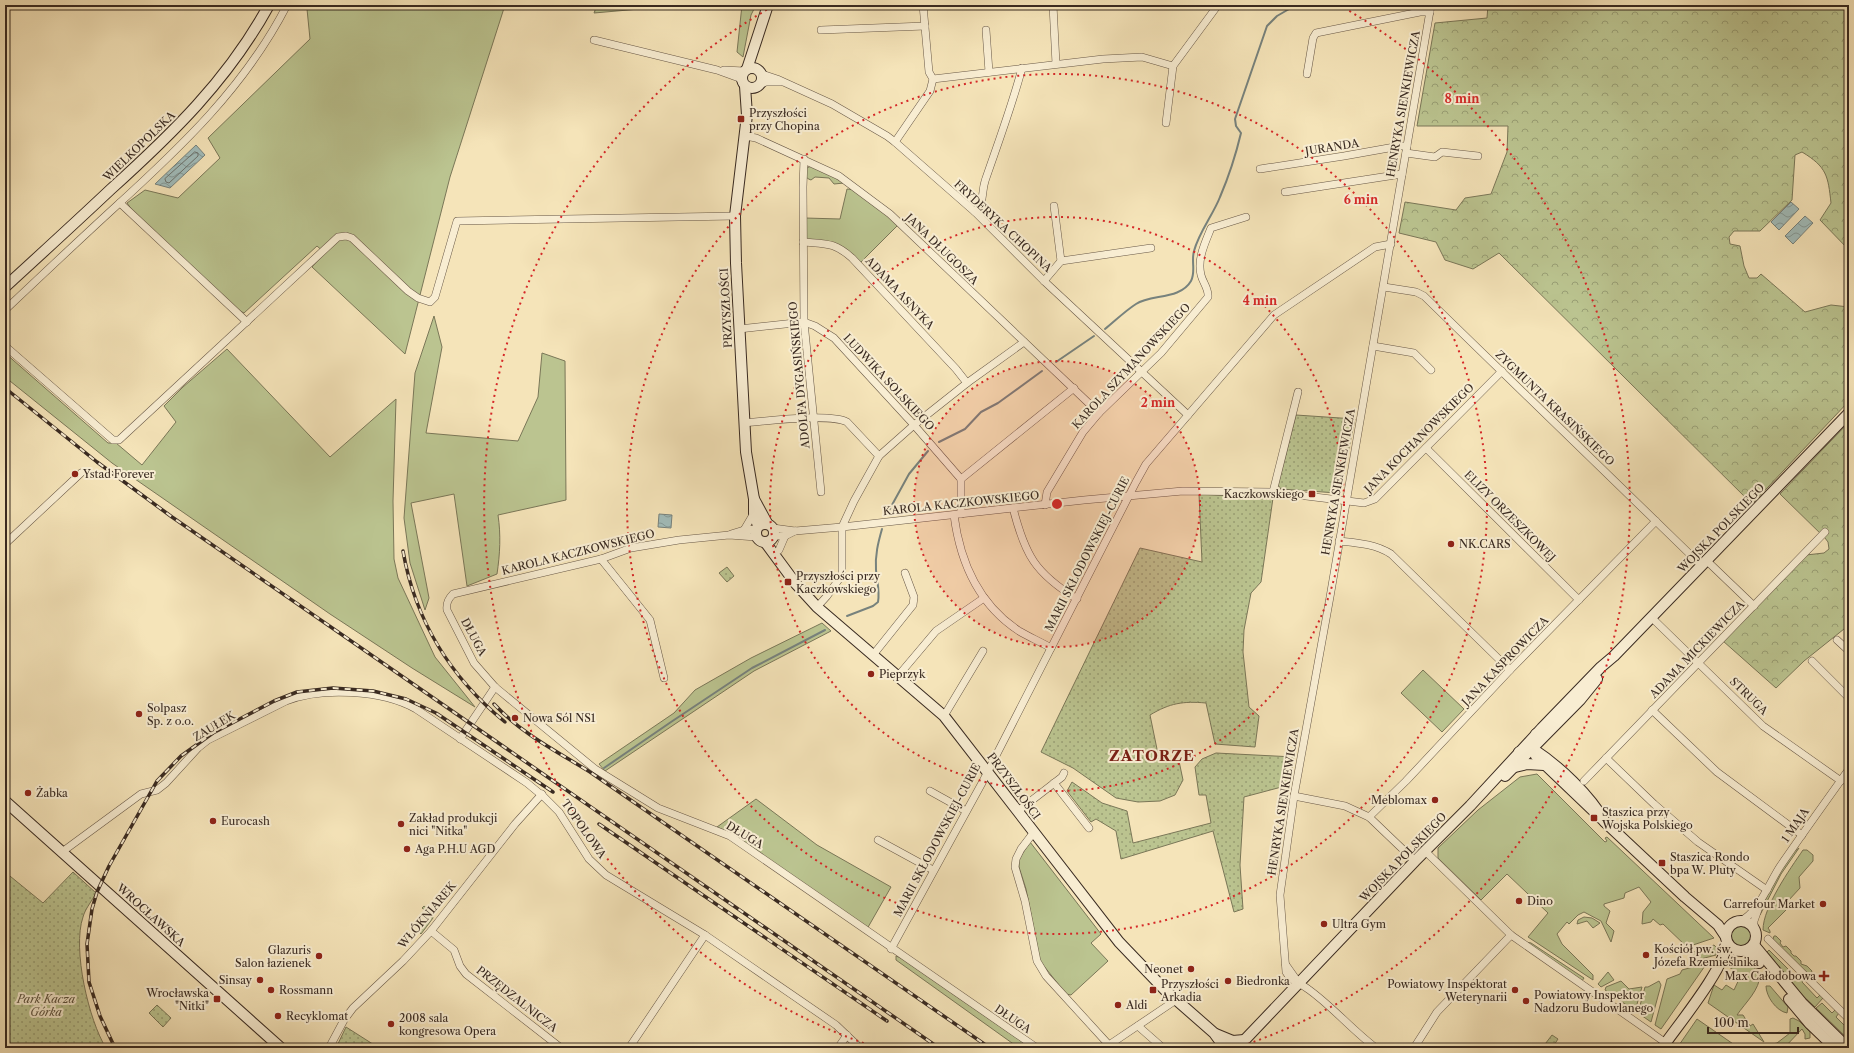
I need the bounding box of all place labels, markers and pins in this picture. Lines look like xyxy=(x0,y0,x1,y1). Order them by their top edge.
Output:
place label: Przyszłości przy Chopina xyxy=(749,106,820,133)
marker: Przyszłości przy Chopina xyxy=(736,114,746,124)
place label: Ystad Forever xyxy=(82,467,155,481)
marker: Ystad Forever xyxy=(70,469,80,479)
place label: Kaczkowskiego xyxy=(1224,487,1304,501)
marker: Kaczkowskiego xyxy=(1307,489,1317,499)
centre of rings xyxy=(1050,497,1064,511)
place label: NK.CARS xyxy=(1459,537,1511,551)
marker: NK.CARS xyxy=(1446,539,1456,549)
place label: Przyszłości przy Kaczkowskiego xyxy=(796,569,881,596)
marker: Przyszłości przy Kaczkowskiego xyxy=(783,577,793,587)
place label: Pieprzyk xyxy=(879,667,926,681)
marker: Pieprzyk xyxy=(866,669,876,679)
place label: Solpasz Sp. z o.o. xyxy=(147,701,194,728)
marker: Solpasz Sp. z o.o. xyxy=(134,709,144,719)
place label: Nowa Sól NS1 xyxy=(523,711,596,725)
marker: Nowa Sól NS1 xyxy=(510,713,520,723)
place label: Żabka xyxy=(36,785,68,800)
marker: Żabka xyxy=(23,788,33,798)
place label: Meblomax xyxy=(1371,793,1428,807)
marker: Meblomax xyxy=(1430,795,1440,805)
place label: Staszica przy Wojska Polskiego xyxy=(1601,805,1693,832)
place label: Zakład produkcji nici "Nitka" xyxy=(409,811,498,838)
marker: Staszica przy Wojska Polskiego xyxy=(1589,813,1599,823)
place label: Eurocash xyxy=(221,814,270,828)
marker: Eurocash xyxy=(208,816,218,826)
marker: Zakład produkcji nici "Nitka" xyxy=(396,819,406,829)
place label: Aga P.H.U AGD xyxy=(414,842,495,856)
marker: Aga P.H.U AGD xyxy=(402,844,412,854)
place label: Staszica Rondo bpa W. Pluty xyxy=(1670,850,1750,877)
marker: Staszica Rondo bpa W. Pluty xyxy=(1657,858,1667,868)
place label: Dino xyxy=(1527,894,1553,908)
marker: Dino xyxy=(1514,896,1524,906)
place label: Carrefour Market xyxy=(1723,897,1815,911)
marker: Carrefour Market xyxy=(1818,899,1828,909)
place label: Ultra Gym xyxy=(1332,917,1387,931)
marker: Ultra Gym xyxy=(1319,919,1329,929)
place label: Kościół pw. św. Józefa Rzemieślnika xyxy=(1652,942,1759,969)
place label: Glazuris Salon łazienek xyxy=(235,943,312,970)
marker: Kościół pw. św. Józefa Rzemieślnika xyxy=(1641,950,1651,960)
marker: Glazuris Salon łazienek xyxy=(314,951,324,961)
place label: Neonet xyxy=(1144,962,1183,976)
marker: Neonet xyxy=(1186,964,1196,974)
place label: Max Całodobowa xyxy=(1725,969,1816,983)
marker: Max Całodobowa xyxy=(1819,971,1829,981)
place label: Sinsay xyxy=(219,973,253,987)
place label: Biedronka xyxy=(1236,974,1290,988)
marker: Sinsay xyxy=(255,975,265,985)
marker: Biedronka xyxy=(1223,976,1233,986)
place label: Przyszłości Arkadia xyxy=(1160,977,1220,1004)
place label: Powiatowy Inspektorat Weterynarii xyxy=(1387,977,1508,1004)
place label: Rossmann xyxy=(279,983,333,997)
marker: Rossmann xyxy=(266,985,276,995)
marker: Przyszłości Arkadia xyxy=(1148,985,1158,995)
marker: Powiatowy Inspektorat Weterynarii xyxy=(1510,985,1520,995)
place label: Wrocławska "Nitki" xyxy=(145,986,209,1013)
place label: Powiatowy Inspektor Nadzoru Budowlanego xyxy=(1534,988,1654,1015)
marker: Wrocławska "Nitki" xyxy=(212,994,222,1004)
marker: Powiatowy Inspektor Nadzoru Budowlanego xyxy=(1521,996,1531,1006)
place label: Aldi xyxy=(1125,998,1148,1012)
marker: Aldi xyxy=(1113,1000,1123,1010)
place label: Recyklomat xyxy=(286,1009,348,1023)
marker: Recyklomat xyxy=(273,1011,283,1021)
place label: 2008 sala kongresowa Opera xyxy=(399,1011,496,1038)
marker: 2008 sala kongresowa Opera xyxy=(386,1019,396,1029)

